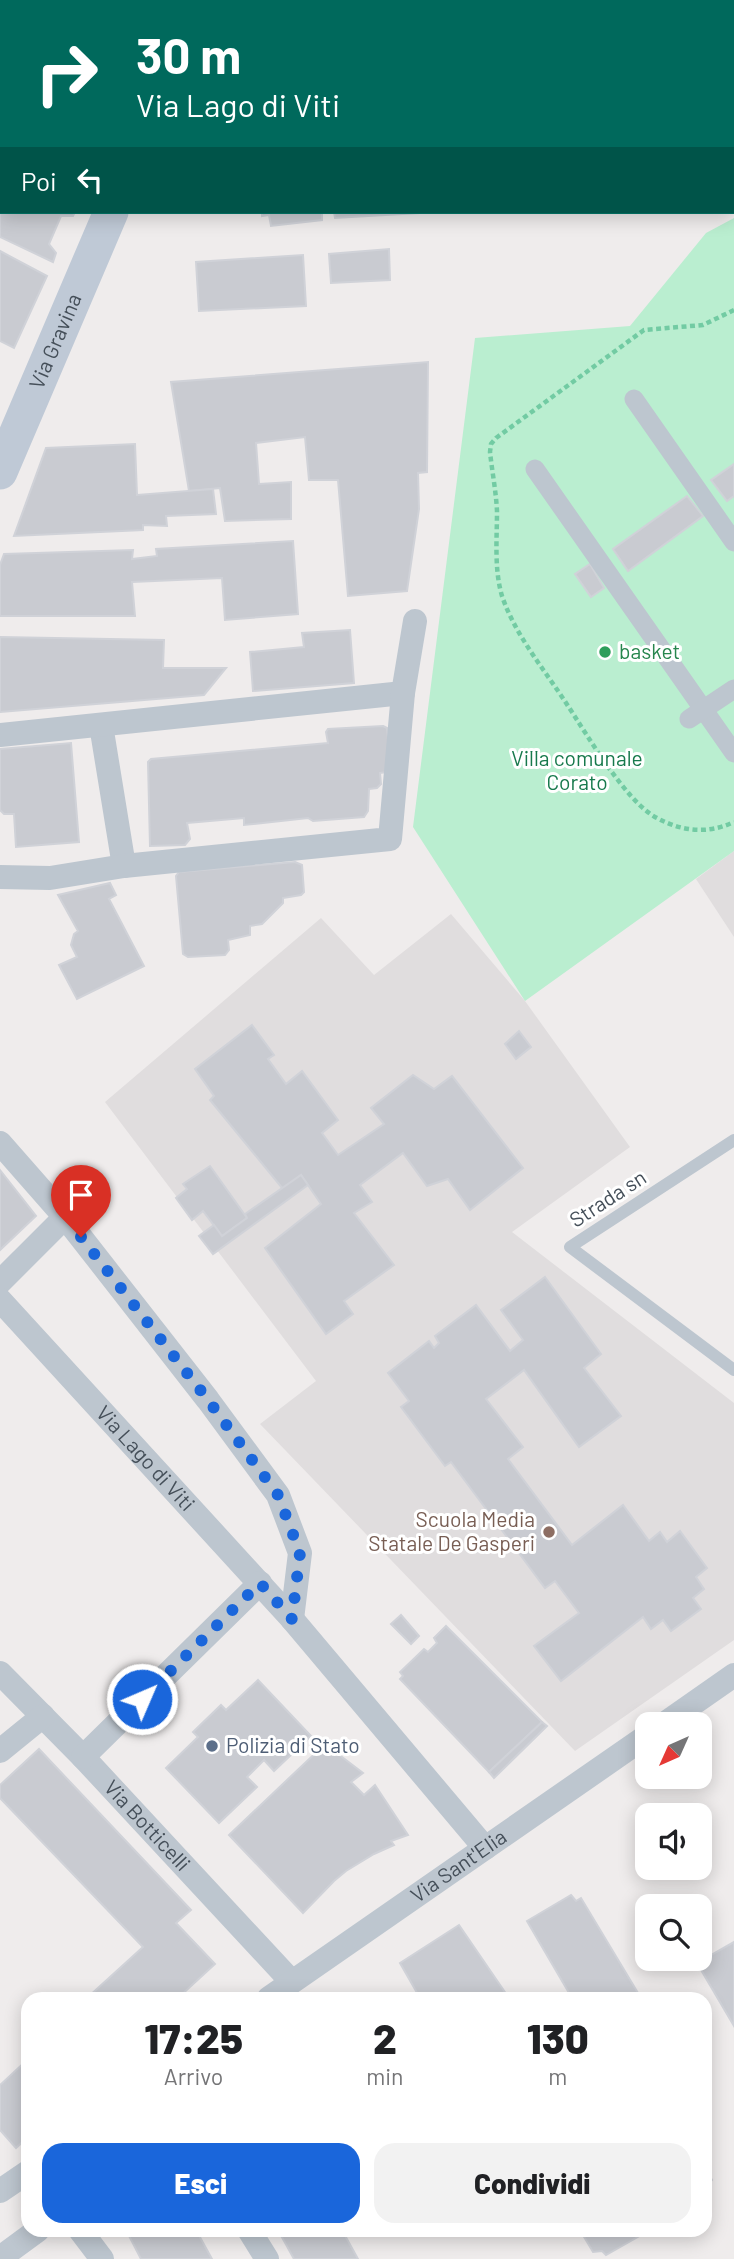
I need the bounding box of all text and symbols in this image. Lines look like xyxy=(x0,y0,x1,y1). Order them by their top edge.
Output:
text: 30 m xyxy=(136,25,241,84)
icon: right xyxy=(21,28,112,119)
text: Via Lago di Viti xyxy=(136,85,340,123)
icon: left xyxy=(71,161,109,199)
text: Poi xyxy=(21,165,57,196)
street label: Via Gravina xyxy=(23,289,86,392)
place label: basket xyxy=(619,638,680,663)
marker: basket xyxy=(597,644,613,660)
park label: Villa comunale Corato xyxy=(511,745,643,794)
street label: Strada sn xyxy=(564,1164,650,1232)
pin xyxy=(51,1165,111,1237)
icon: arrive xyxy=(62,1176,100,1214)
street label: Via Lago di Viti xyxy=(92,1400,201,1515)
place label: Scuola Media Statale De Gasperi xyxy=(368,1506,535,1555)
marker: Scuola Media Statale De Gasperi xyxy=(541,1524,557,1540)
position arrow xyxy=(105,1662,179,1736)
north arrow xyxy=(635,1712,712,1788)
map controls xyxy=(635,1712,712,1971)
place label: Polizia di Stato xyxy=(226,1732,360,1757)
marker: Polizia di Stato xyxy=(204,1738,220,1754)
street label: Via Botticelli xyxy=(100,1774,196,1875)
button: sound xyxy=(635,1803,712,1880)
street label: Via Sant'Elia xyxy=(405,1823,511,1907)
button: search xyxy=(635,1894,712,1971)
text: 17:25 xyxy=(144,2012,243,2062)
text: 2 xyxy=(373,2012,397,2062)
text: 130 xyxy=(527,2012,589,2062)
text: Arrivo xyxy=(164,2062,223,2090)
text: min xyxy=(366,2062,403,2090)
text: m xyxy=(548,2062,567,2090)
button: Esci xyxy=(42,2143,360,2223)
button: Condividi xyxy=(374,2143,691,2223)

